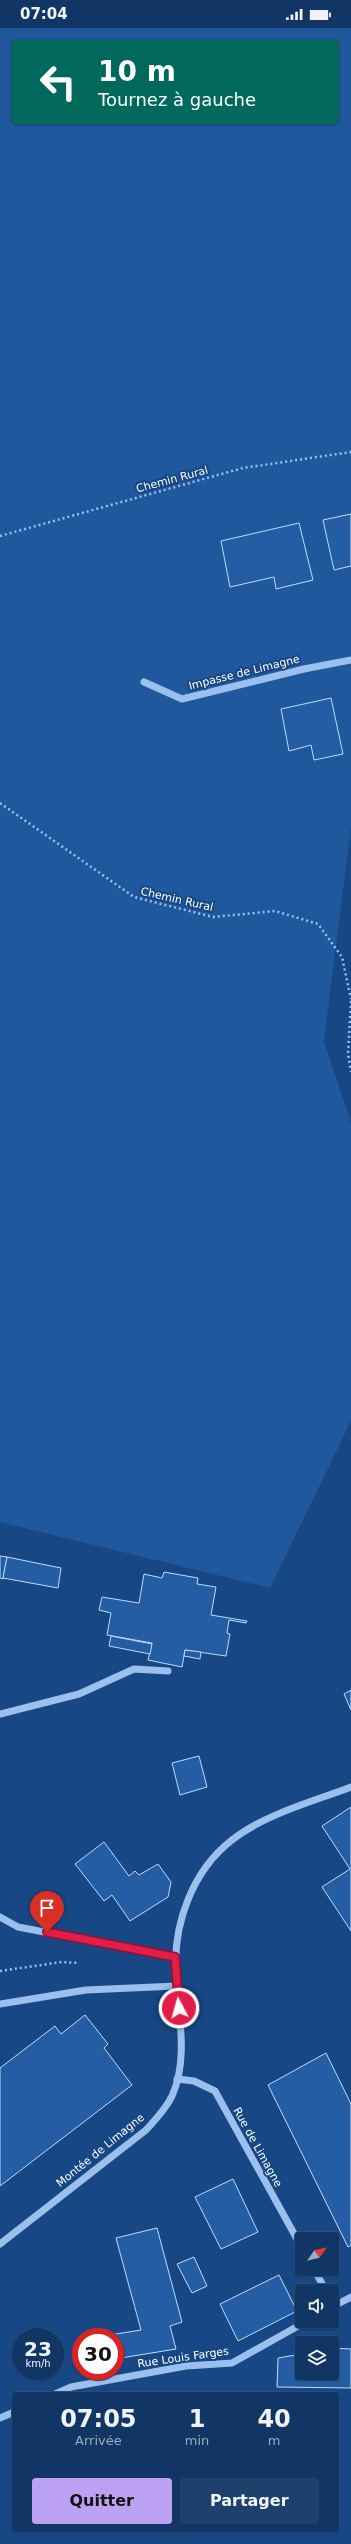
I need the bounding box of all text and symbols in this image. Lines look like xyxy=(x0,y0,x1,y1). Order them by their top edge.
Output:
text: 07:04 xyxy=(20,5,68,23)
text: 10 m xyxy=(98,55,176,88)
icon: left xyxy=(32,56,84,108)
text: Tournez à gauche xyxy=(98,89,256,110)
street label: Chemin Rural xyxy=(135,464,210,495)
street label: Impasse de Limagne xyxy=(187,652,301,693)
street label: Chemin Rural xyxy=(139,885,214,914)
pin xyxy=(30,1891,64,1932)
icon: arrive xyxy=(36,1897,58,1919)
position arrow xyxy=(158,1987,200,2029)
street label: Rue de Limagne xyxy=(230,2105,285,2190)
street label: Montée de Limagne xyxy=(54,2111,147,2190)
north arrow xyxy=(295,2232,339,2276)
map controls xyxy=(295,2232,339,2380)
button: sound xyxy=(295,2284,339,2328)
speed limit sign: 30 xyxy=(72,2328,124,2380)
button: layers xyxy=(295,2336,339,2380)
text: 23 xyxy=(24,2337,52,2361)
street label: Rue Louis Farges xyxy=(137,2345,230,2370)
text: km/h xyxy=(25,2358,51,2369)
text: 07:05 xyxy=(60,2405,137,2433)
text: 1 xyxy=(189,2405,205,2433)
text: 40 xyxy=(257,2405,291,2433)
text: Arrivée xyxy=(75,2433,122,2448)
text: min xyxy=(185,2433,209,2448)
text: m xyxy=(268,2433,280,2448)
button: Quitter xyxy=(32,2478,172,2524)
button: Partager xyxy=(180,2478,319,2524)

